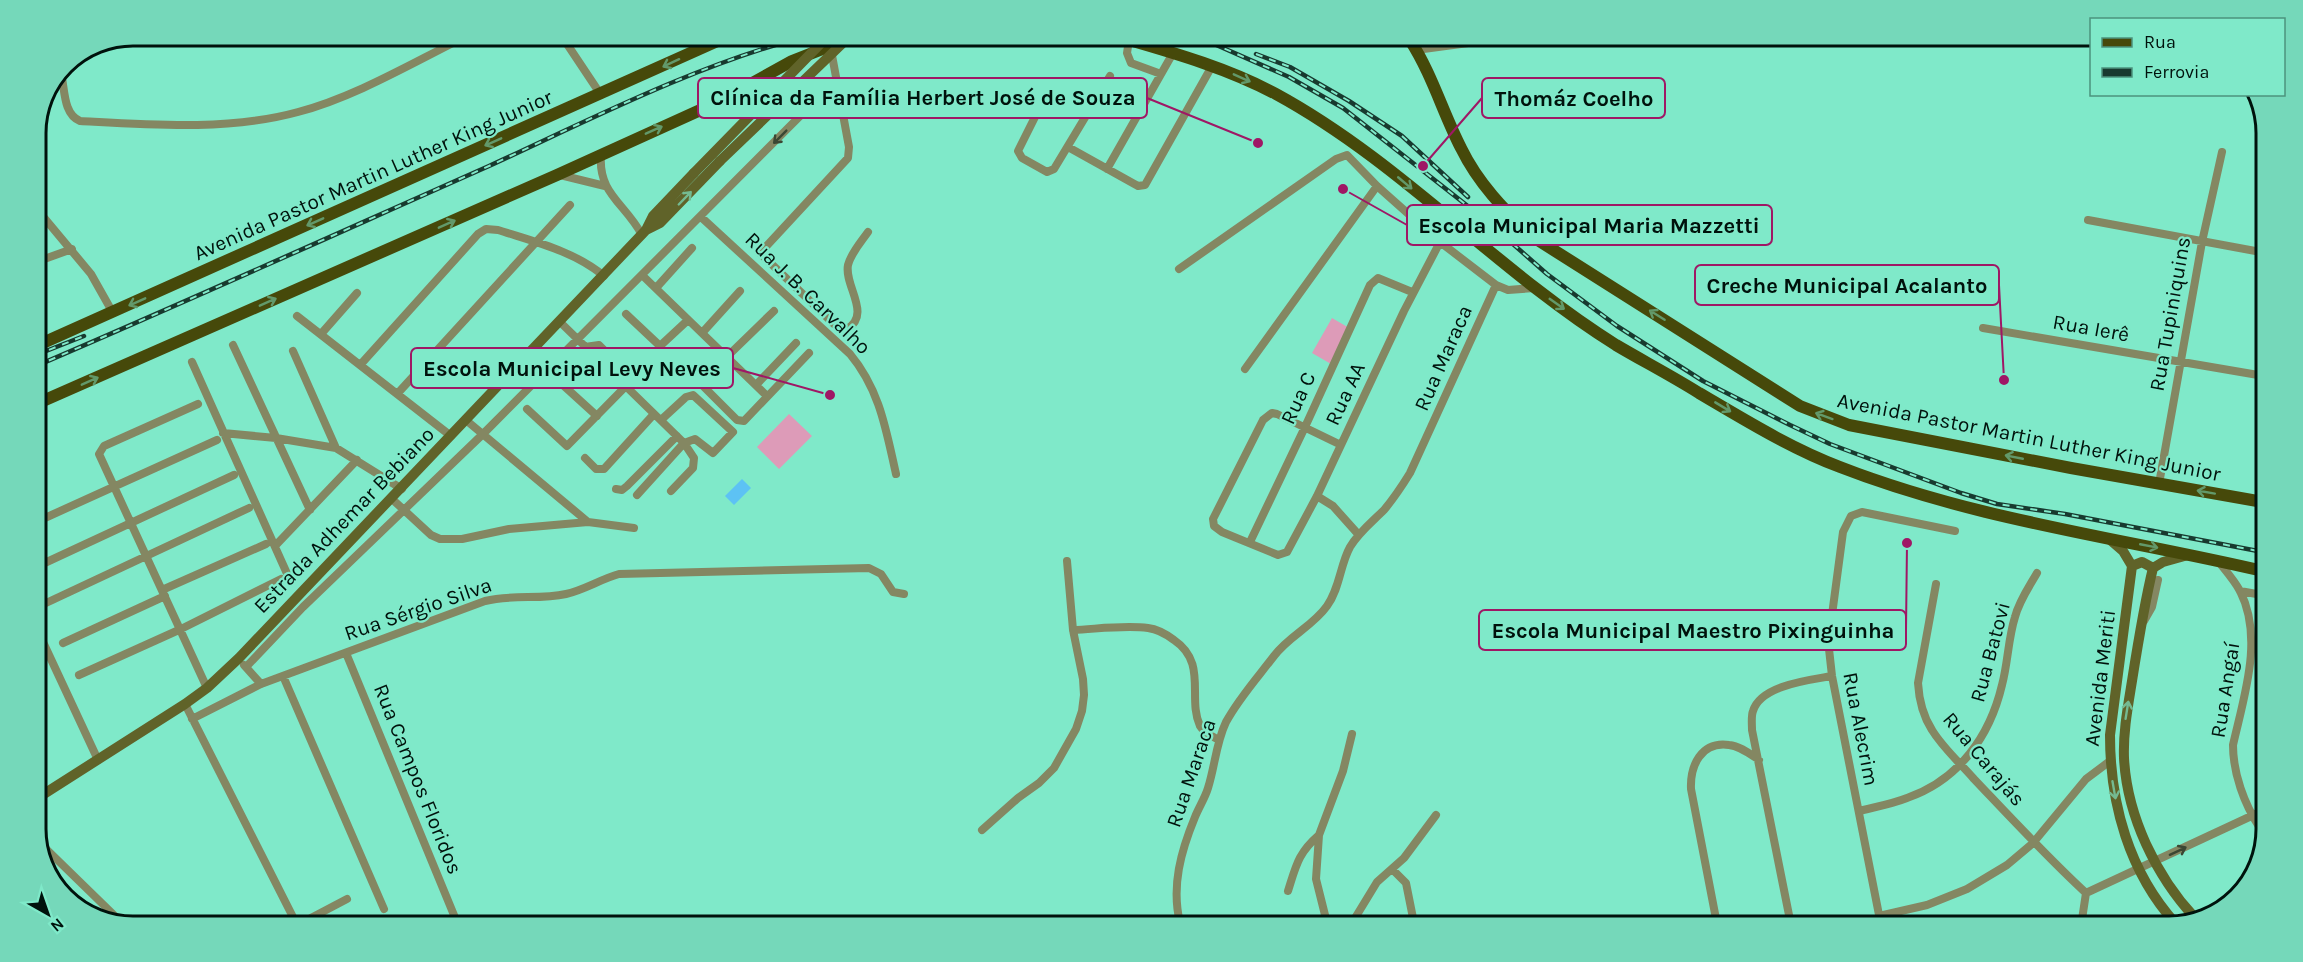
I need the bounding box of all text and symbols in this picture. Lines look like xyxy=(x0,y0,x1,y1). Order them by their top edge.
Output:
legend xyxy=(2090,18,2285,96)
text: Rua xyxy=(2144,31,2176,53)
one-way arrow xyxy=(663,57,681,69)
text: Ferrovia xyxy=(2144,61,2209,83)
one-way arrow xyxy=(1232,72,1250,84)
callout: Clínica da Família Herbert José de Souza xyxy=(698,78,1147,118)
callout: Thomáz Coelho xyxy=(1482,78,1665,118)
street label: Avenida Pastor Martin Luther King Junior xyxy=(190,85,556,265)
text: Clínica da Família Herbert José de Souza xyxy=(710,85,1136,111)
text: Thomáz Coelho xyxy=(1495,86,1653,112)
one-way arrow xyxy=(644,124,662,135)
one-way arrow xyxy=(773,129,788,144)
one-way arrow xyxy=(485,137,503,149)
one-way arrow xyxy=(1397,176,1413,189)
one-way arrow xyxy=(678,190,692,205)
callout: Escola Municipal Maria Mazzetti xyxy=(1407,205,1772,245)
text: Escola Municipal Maria Mazzetti xyxy=(1418,213,1760,239)
one-way arrow xyxy=(307,217,325,228)
one-way arrow xyxy=(437,217,455,229)
street label: Rua J. B. Carvalho xyxy=(740,227,876,359)
street label: Rua Tupiniquins xyxy=(2145,235,2195,393)
callout: Creche Municipal Acalanto xyxy=(1695,265,1999,305)
text: Creche Municipal Acalanto xyxy=(1707,273,1987,299)
one-way arrow xyxy=(129,296,147,308)
one-way arrow xyxy=(259,296,277,308)
one-way arrow xyxy=(1549,298,1565,310)
street label: Rua Maraca xyxy=(1409,301,1477,415)
one-way arrow xyxy=(1649,309,1666,321)
street label: Rua Ierê xyxy=(2051,309,2131,347)
callout: Escola Municipal Levy Neves xyxy=(411,348,733,388)
text: Escola Municipal Levy Neves xyxy=(423,356,721,382)
street label: Rua AA xyxy=(1320,359,1370,429)
street label: Rua C xyxy=(1276,368,1320,428)
one-way arrow xyxy=(80,375,98,386)
street label: Avenida Pastor Martin Luther King Junior xyxy=(1835,388,2223,486)
one-way arrow xyxy=(1714,401,1731,413)
one-way arrow xyxy=(1815,409,1833,420)
street label: Estrada Adhemar Bebiano xyxy=(249,422,439,618)
one-way arrow xyxy=(2004,451,2024,462)
one-way arrow xyxy=(2196,486,2216,497)
one-way arrow xyxy=(2139,541,2158,552)
street label: Rua Sérgio Silva xyxy=(341,573,495,645)
street label: Rua Batovi xyxy=(1965,599,2015,705)
street label: Avenida Meriti xyxy=(2080,608,2120,748)
callout: Escola Municipal Maestro Pixinguinha xyxy=(1479,610,1906,650)
text: Escola Municipal Maestro Pixinguinha xyxy=(1491,618,1895,644)
street label: Rua Angaí xyxy=(2206,640,2245,740)
street label: Rua Alecrim xyxy=(1838,670,1884,788)
street label: Rua Campos Floridos xyxy=(369,680,467,878)
one-way arrow xyxy=(2122,701,2133,720)
street label: Rua Carajás xyxy=(1938,707,2030,811)
street label: Rua Maraca xyxy=(1161,716,1221,830)
one-way arrow xyxy=(2109,780,2120,800)
one-way arrow xyxy=(2168,845,2186,857)
north arrow xyxy=(18,884,78,944)
text: N xyxy=(47,914,68,936)

